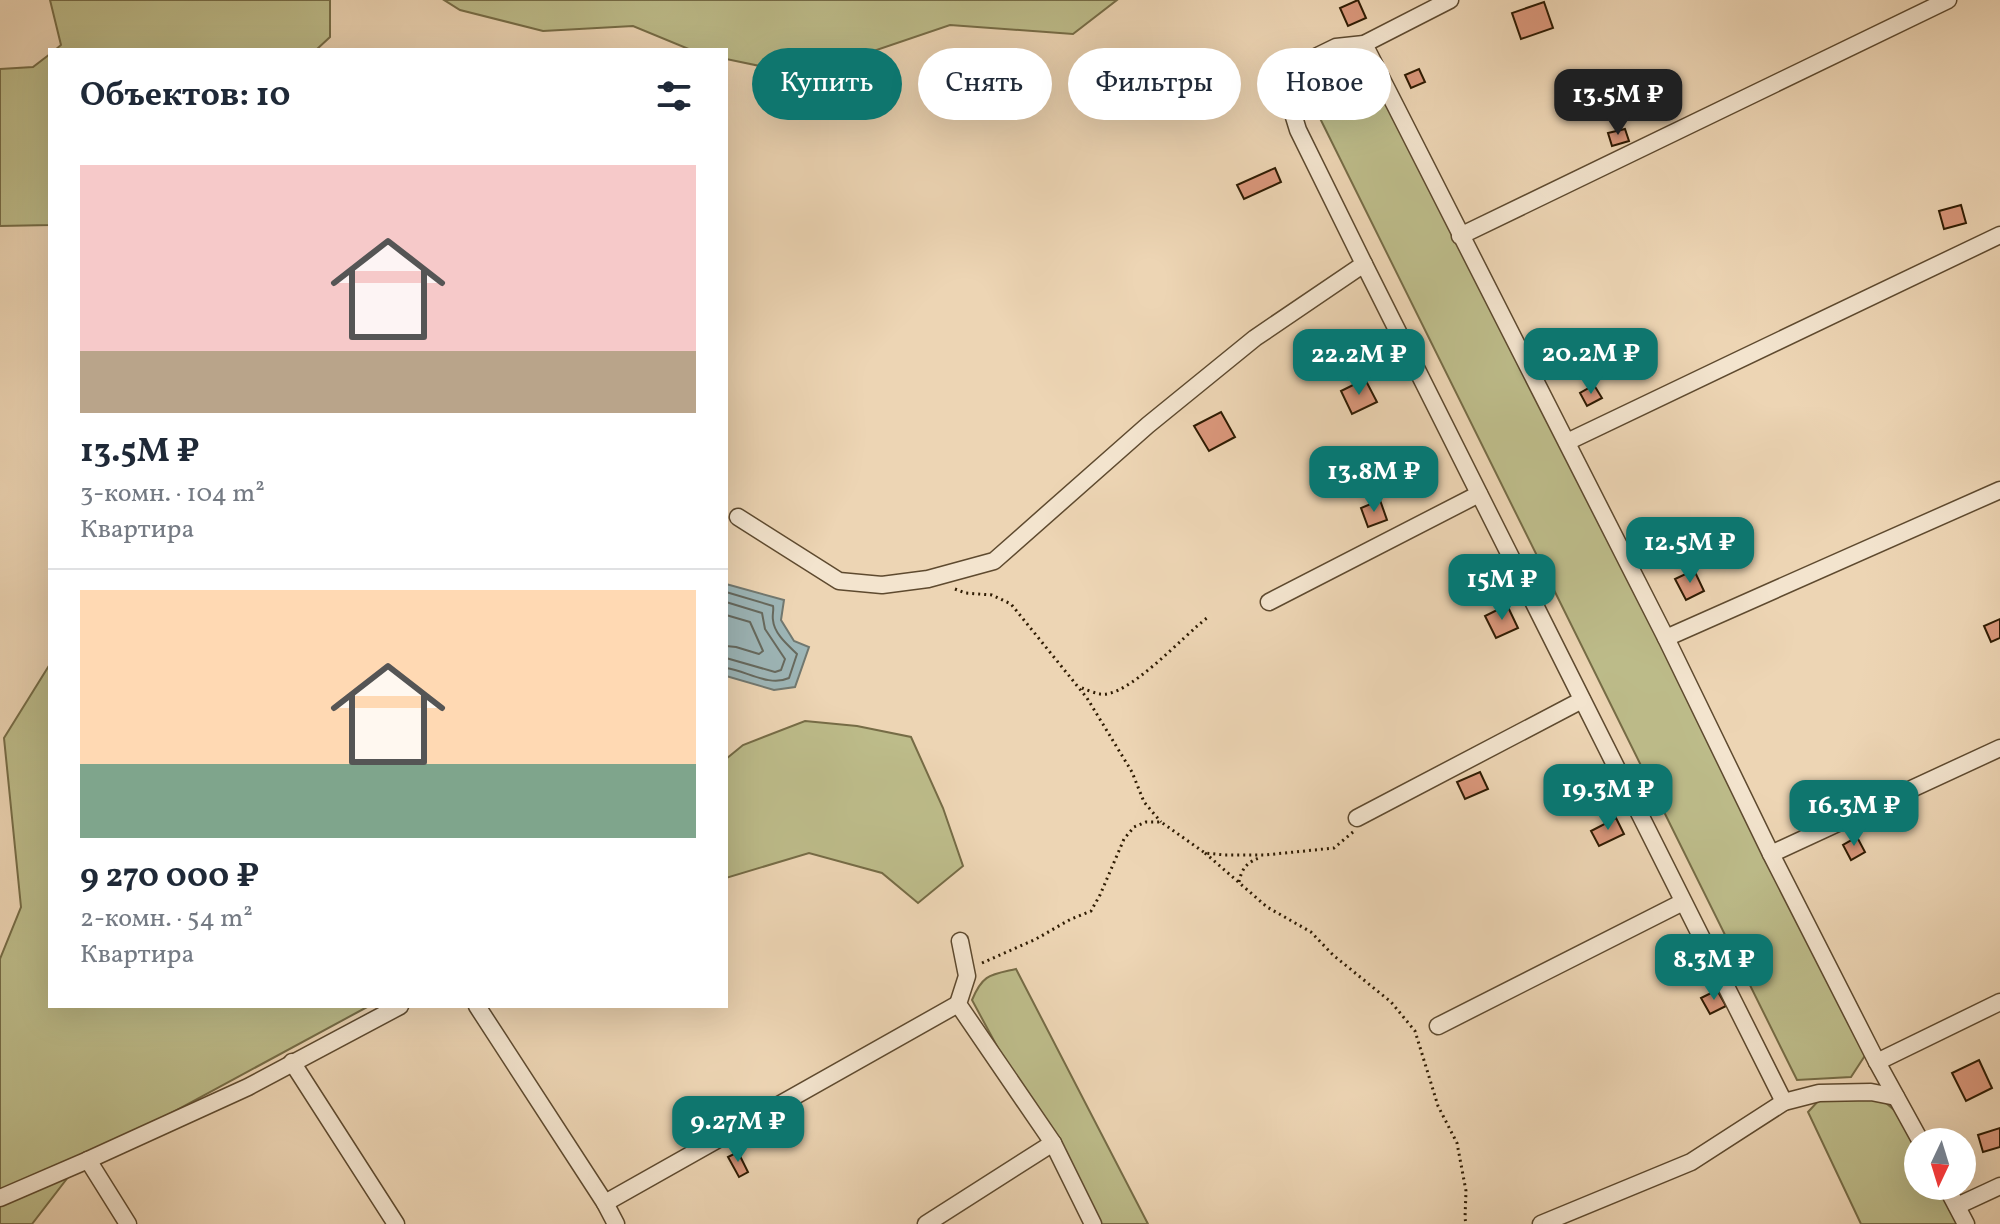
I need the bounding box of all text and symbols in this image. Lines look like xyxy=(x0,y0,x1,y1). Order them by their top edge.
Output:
chip: Купить xyxy=(752,48,902,120)
chip: Снять xyxy=(918,48,1052,120)
chip: Фильтры xyxy=(1068,48,1241,120)
chip: Новое xyxy=(1257,48,1391,120)
pin: 13.5M ₽ xyxy=(1544,69,1692,137)
text: Объектов: 10 xyxy=(80,73,290,120)
icon: filters xyxy=(652,74,696,118)
text: 13.5M ₽ xyxy=(1572,77,1664,113)
icon: home xyxy=(316,217,460,361)
pin: 20.2M ₽ xyxy=(1517,328,1665,396)
pin: 22.2M ₽ xyxy=(1285,329,1433,397)
text: 20.2M ₽ xyxy=(1542,336,1640,372)
text: 22.2M ₽ xyxy=(1311,337,1407,373)
text: 13.5M ₽ xyxy=(80,429,200,476)
pin: 13.8M ₽ xyxy=(1300,446,1448,514)
text: 13.8M ₽ xyxy=(1327,454,1421,490)
text: 3-комн. · 104 m² xyxy=(80,476,265,512)
text: Квартира xyxy=(80,512,194,548)
pin: 12.5M ₽ xyxy=(1616,517,1764,585)
text: 12.5M ₽ xyxy=(1644,525,1736,561)
pin: 15M ₽ xyxy=(1446,554,1558,622)
text: 15M ₽ xyxy=(1466,562,1538,598)
icon: home xyxy=(316,642,460,786)
pin: 19.3M ₽ xyxy=(1534,764,1682,832)
text: 19.3M ₽ xyxy=(1561,772,1655,808)
pin: 16.3M ₽ xyxy=(1780,780,1928,848)
text: 16.3M ₽ xyxy=(1807,788,1901,824)
text: 9 270 000 ₽ xyxy=(80,854,259,901)
text: 2-комн. · 54 m² xyxy=(80,901,253,937)
pin: 8.3M ₽ xyxy=(1649,934,1779,1002)
text: Квартира xyxy=(80,937,194,973)
text: 8.3M ₽ xyxy=(1673,942,1755,978)
pin: 9.27M ₽ xyxy=(664,1096,812,1164)
text: 9.27M ₽ xyxy=(690,1104,786,1140)
north arrow xyxy=(1904,1128,1976,1200)
map controls xyxy=(1904,1128,1976,1200)

